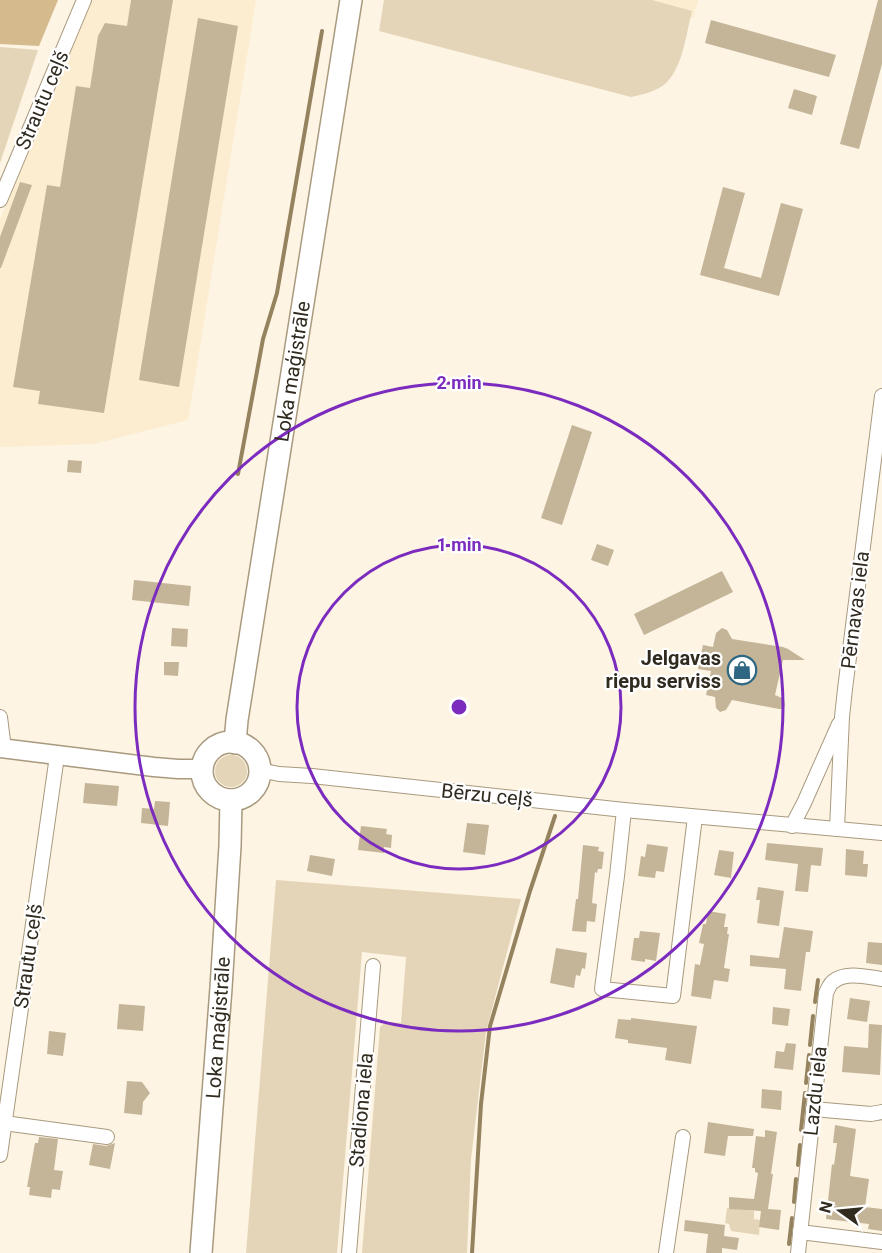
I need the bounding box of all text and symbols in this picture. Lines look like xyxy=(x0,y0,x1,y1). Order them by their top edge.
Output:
street label: Strautu ceļš xyxy=(10,47,74,153)
street label: Loka maģistrāle xyxy=(269,299,315,444)
text: 2 min xyxy=(436,372,482,393)
text: 1 min xyxy=(436,534,482,555)
street label: Pērnavas iela xyxy=(836,550,874,670)
place label: Jelgavas riepu serviss xyxy=(606,646,721,693)
shop icon: Jelgavas riepu serviss xyxy=(726,654,758,686)
centre of rings xyxy=(449,697,469,717)
street label: Bērzu ceļš xyxy=(440,778,534,812)
street label: Strautu ceļš xyxy=(9,902,47,1010)
street label: Loka maģistrāle xyxy=(201,956,235,1100)
street label: Lazdu iela xyxy=(798,1045,832,1137)
street label: Stadiona iela xyxy=(344,1052,378,1168)
north arrow xyxy=(810,1181,870,1241)
text: N xyxy=(815,1199,837,1215)

